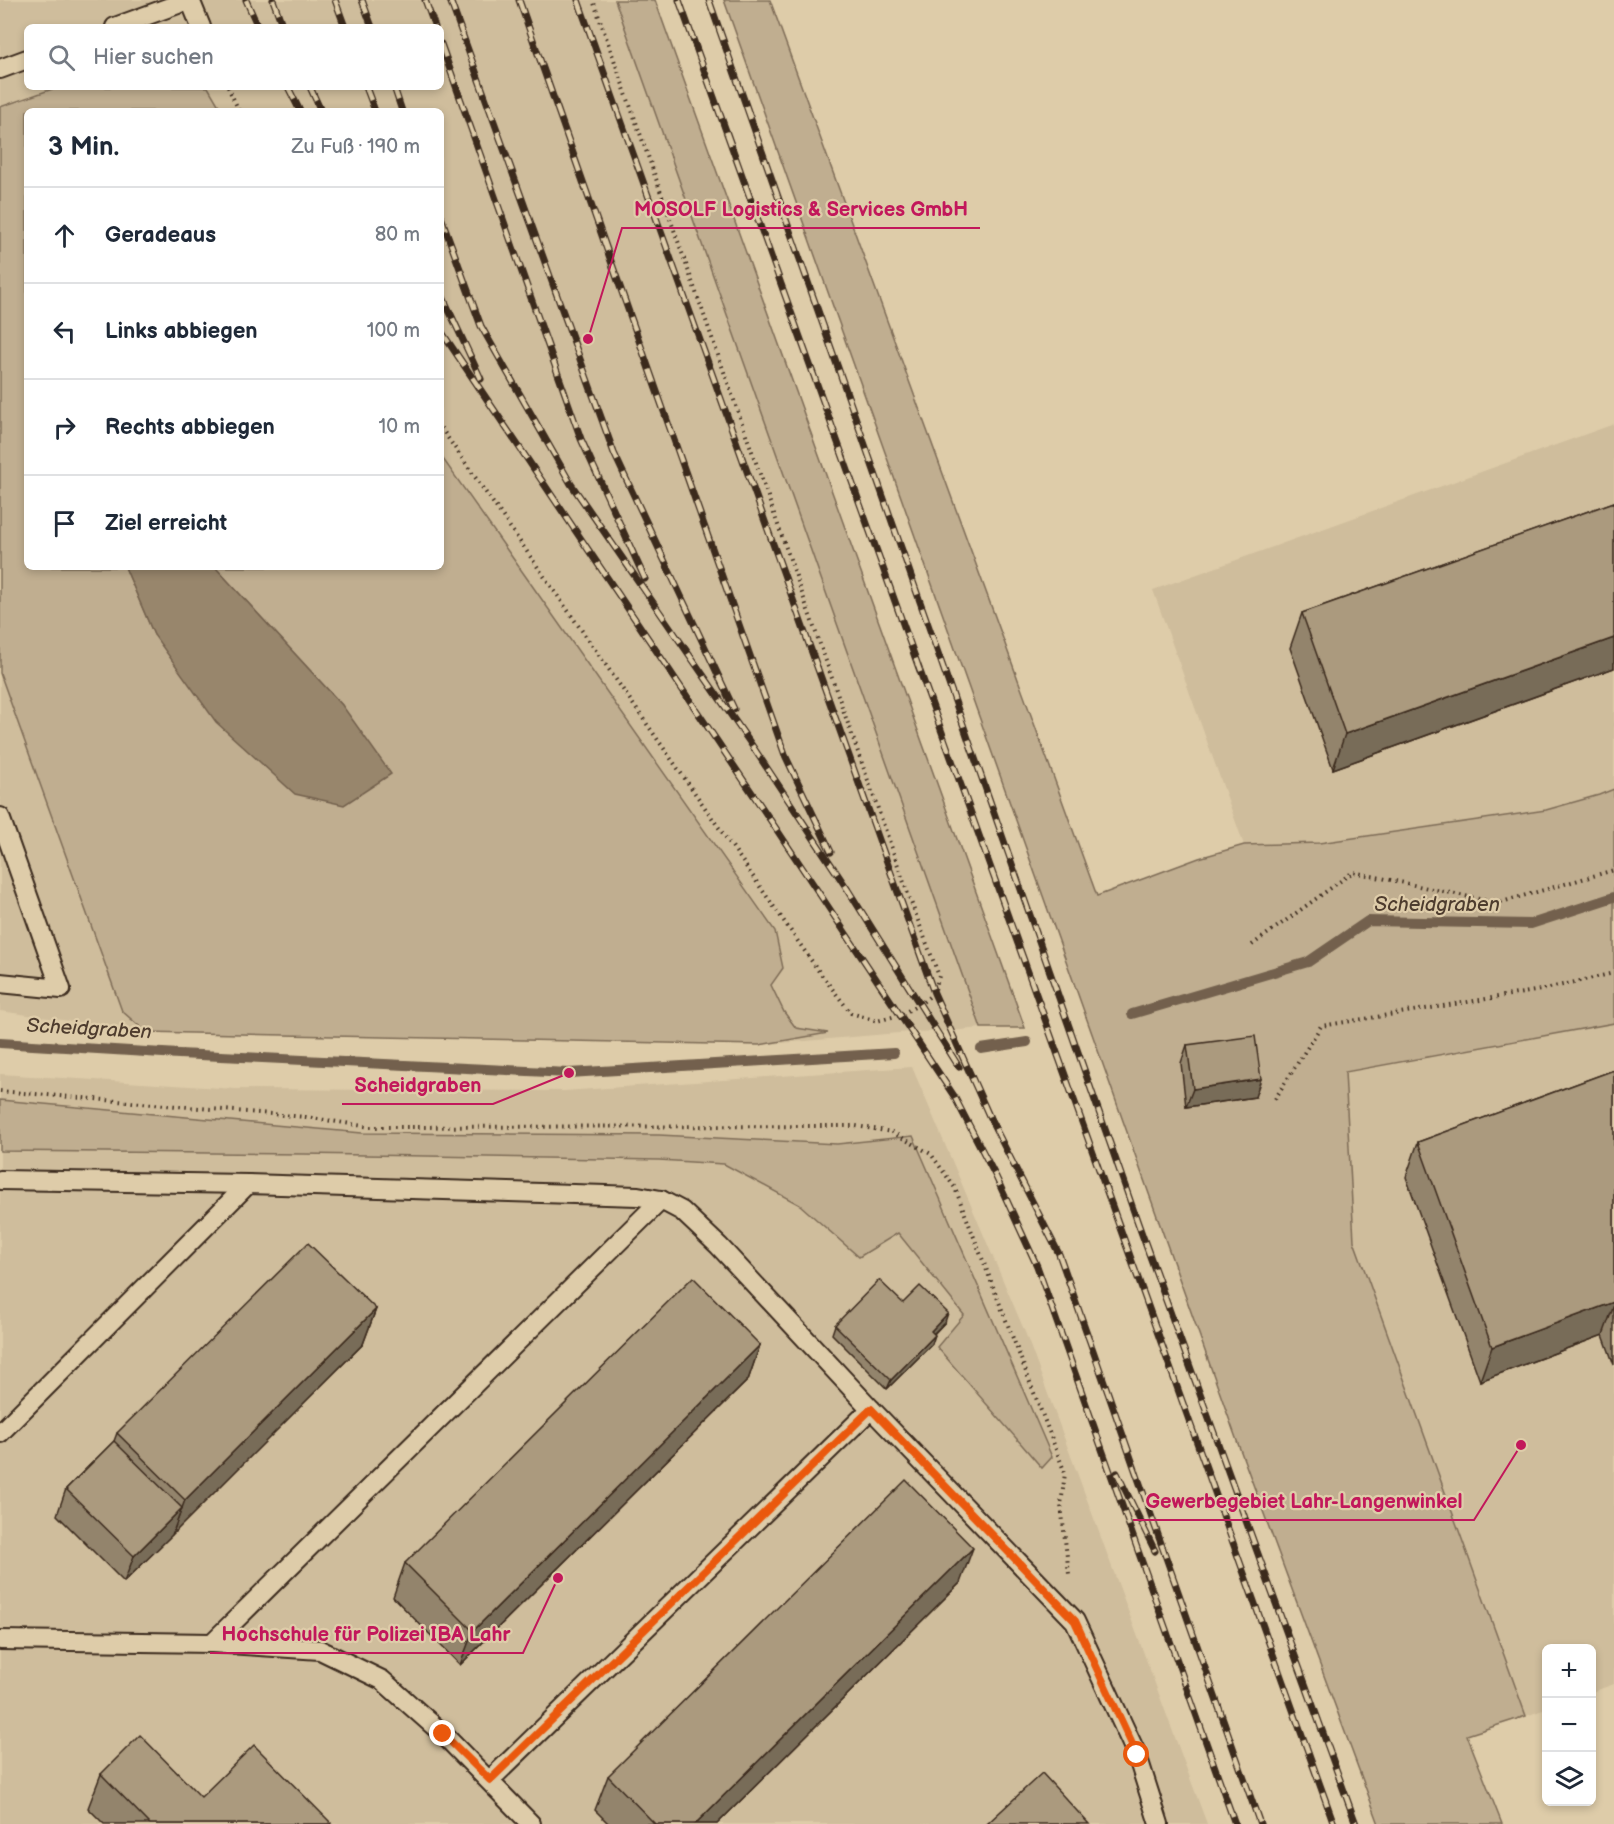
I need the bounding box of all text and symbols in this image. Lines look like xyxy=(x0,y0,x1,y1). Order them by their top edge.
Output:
search box xyxy=(24,24,444,90)
icon: search xyxy=(45,41,78,74)
text: Hier suchen xyxy=(93,44,214,71)
text: 3 Min. xyxy=(48,132,119,163)
text: Zu Fuß · 190 m xyxy=(292,135,420,159)
callout: MOSOLF Logistics & Services GmbH xyxy=(622,190,980,228)
text: MOSOLF Logistics & Services GmbH xyxy=(634,198,968,222)
icon: ahead xyxy=(48,219,81,252)
text: Geradeaus xyxy=(105,222,216,249)
text: 80 m xyxy=(375,223,420,247)
icon: left xyxy=(48,315,81,348)
text: Links abbiegen xyxy=(105,318,258,345)
text: 100 m xyxy=(367,319,420,343)
icon: right xyxy=(48,411,81,444)
text: Rechts abbiegen xyxy=(105,414,275,441)
text: 10 m xyxy=(379,415,420,439)
icon: arrive xyxy=(48,507,81,540)
text: Ziel erreicht xyxy=(105,510,227,537)
water label: Scheidgraben xyxy=(1374,893,1500,917)
water label: Scheidgraben xyxy=(26,1014,152,1044)
callout: Scheidgraben xyxy=(342,1066,493,1104)
text: Scheidgraben xyxy=(355,1074,481,1098)
callout: Gewerbegebiet Lahr-Langenwinkel xyxy=(1133,1482,1474,1520)
text: Gewerbegebiet Lahr-Langenwinkel xyxy=(1145,1490,1463,1514)
callout: Hochschule für Polizei IBA Lahr xyxy=(210,1615,523,1653)
text: Hochschule für Polizei IBA Lahr xyxy=(222,1623,511,1647)
map controls xyxy=(1542,1644,1596,1806)
button: + xyxy=(1542,1644,1596,1698)
button: − xyxy=(1542,1698,1596,1752)
route end xyxy=(429,1720,455,1746)
route start xyxy=(1123,1741,1149,1767)
button: layers xyxy=(1542,1752,1596,1806)

